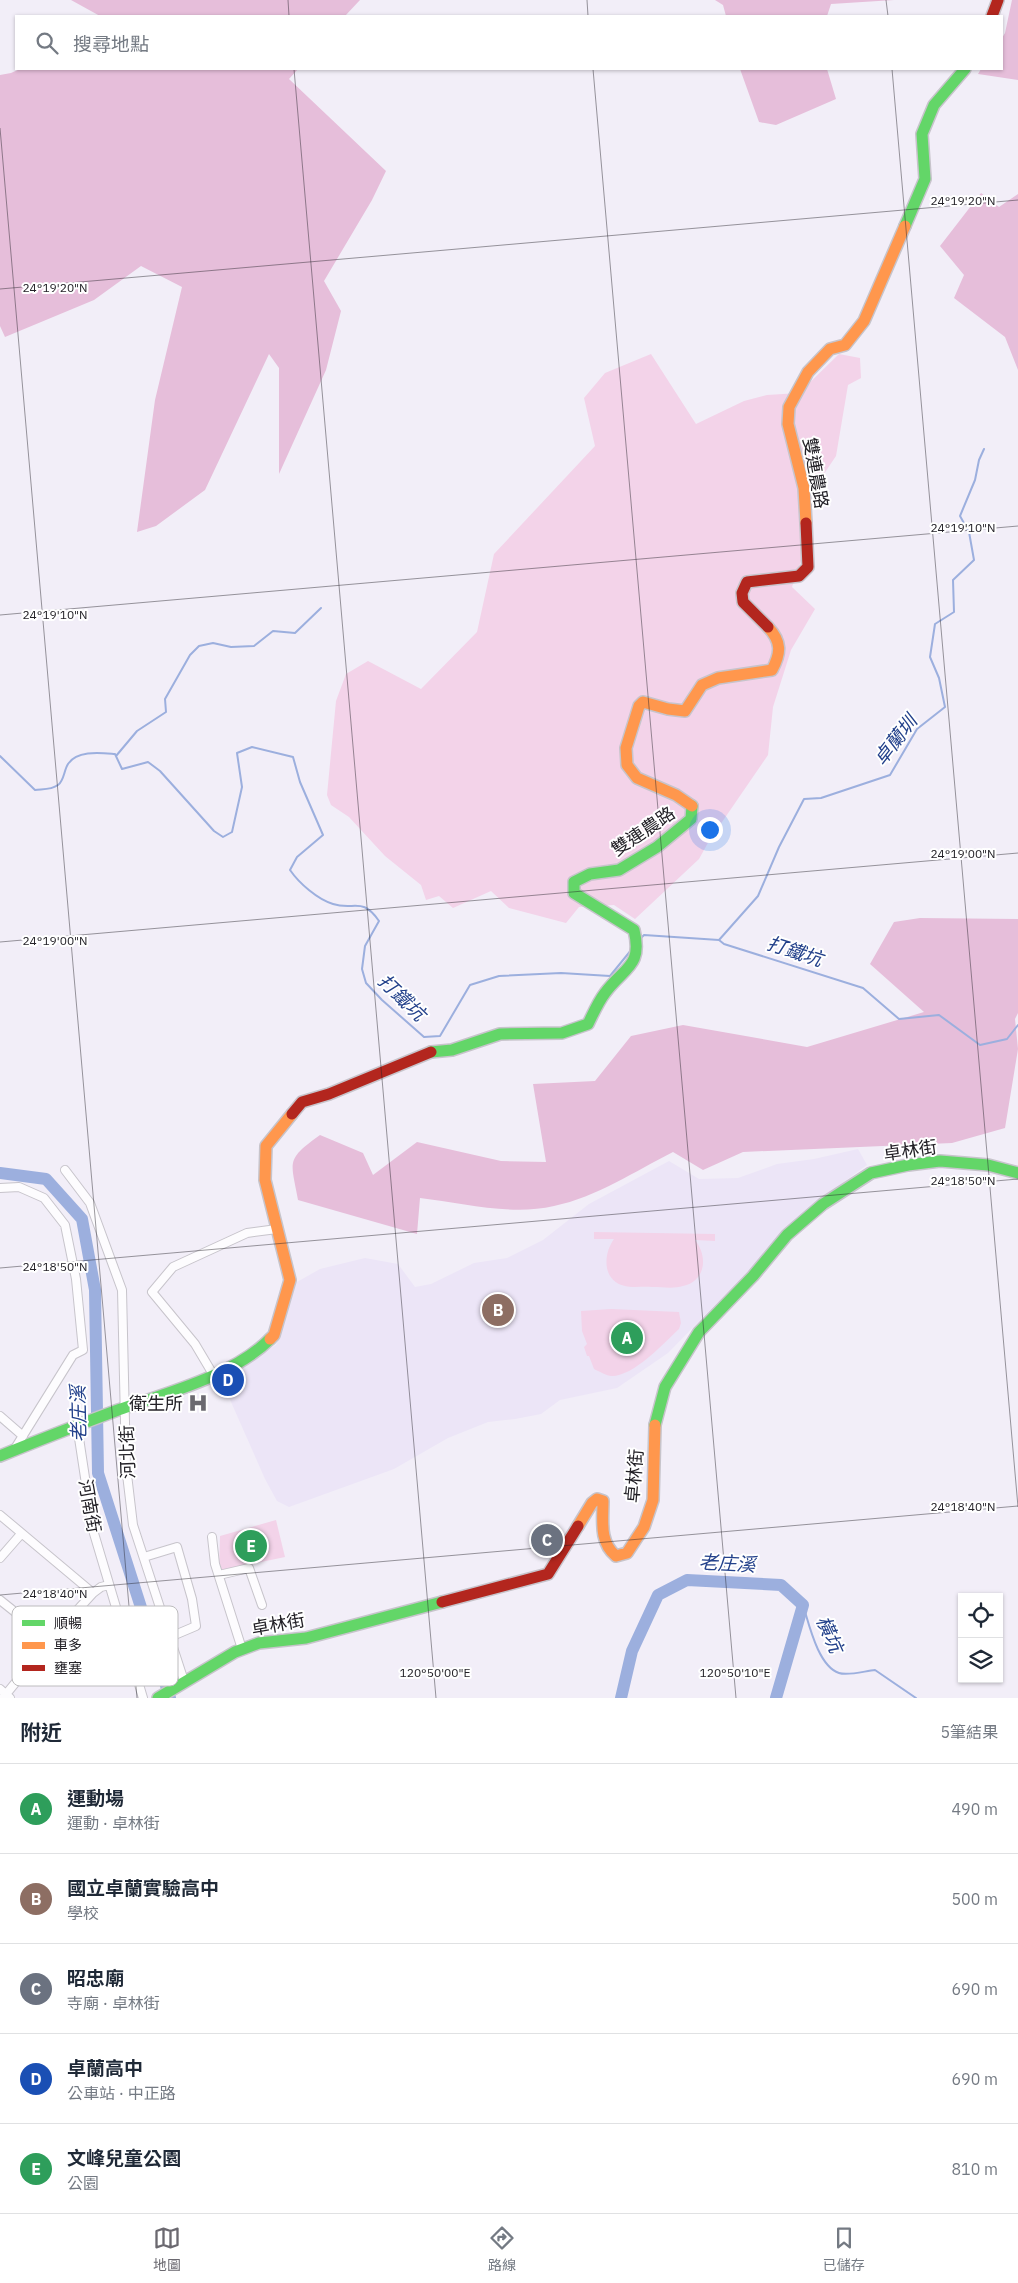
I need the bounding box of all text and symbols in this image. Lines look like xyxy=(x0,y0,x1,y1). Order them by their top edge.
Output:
search box xyxy=(15,15,1003,70)
icon: search xyxy=(33,29,61,57)
text: 搜尋地點 xyxy=(73,32,149,56)
text: 24°19'20"N xyxy=(930,193,996,208)
text: 24°19'20"N xyxy=(22,280,88,295)
street label: 雙連農路 xyxy=(798,436,834,510)
text: 24°19'10"N xyxy=(930,520,996,535)
text: 24°19'10"N xyxy=(22,607,88,622)
water label: 卓蘭圳 xyxy=(868,708,924,770)
street label: 雙連農路 xyxy=(607,801,679,861)
your location xyxy=(697,817,723,843)
text: 24°19'00"N xyxy=(930,846,996,861)
water label: 打鐵坑 xyxy=(764,931,829,972)
text: 24°19'00"N xyxy=(22,933,88,948)
water label: 打鐵坑 xyxy=(373,969,433,1028)
street label: 卓林街 xyxy=(882,1135,938,1165)
text: 24°18'50"N xyxy=(930,1173,996,1188)
text: 24°18'50"N xyxy=(22,1259,88,1274)
pin: B xyxy=(482,1291,514,1329)
pin: A xyxy=(611,1319,643,1357)
pin: D xyxy=(212,1361,244,1399)
water label: 老庄溪 xyxy=(65,1382,90,1443)
place label: 衛生所 xyxy=(129,1392,183,1415)
hospital icon: 衛生所 xyxy=(187,1392,209,1414)
street label: 河北街 xyxy=(115,1425,139,1479)
street label: 卓林街 xyxy=(620,1448,648,1504)
street label: 河南街 xyxy=(74,1477,106,1535)
text: 24°18'40"N xyxy=(930,1499,996,1514)
pin: C xyxy=(531,1521,563,1559)
pin: E xyxy=(235,1527,267,1565)
water label: 老庄溪 xyxy=(698,1550,759,1577)
text: 24°18'40"N xyxy=(22,1586,88,1601)
map controls xyxy=(958,1593,1003,1683)
button: locate xyxy=(958,1593,1003,1638)
legend xyxy=(12,1606,178,1686)
street label: 卓林街 xyxy=(249,1608,307,1640)
water label: 橫坑 xyxy=(811,1612,850,1659)
text: 順暢 xyxy=(54,1614,82,1632)
text: 車多 xyxy=(54,1636,82,1654)
button: layers xyxy=(958,1638,1003,1683)
text: 壅塞 xyxy=(54,1659,82,1677)
text: 120°50'00"E xyxy=(400,1665,470,1680)
text: 120°50'10"E xyxy=(700,1665,770,1680)
text: 附近 xyxy=(20,1718,62,1746)
text: 5筆結果 xyxy=(940,1722,998,1742)
text: 運動場 xyxy=(67,1786,124,1810)
text: A xyxy=(31,1799,41,1819)
text: 490 m xyxy=(951,1799,998,1819)
text: 運動 · 卓林街 xyxy=(67,1813,160,1833)
text: 國立卓蘭實驗高中 xyxy=(67,1876,219,1900)
text: B xyxy=(31,1889,41,1909)
text: 500 m xyxy=(951,1889,998,1909)
text: 學校 xyxy=(67,1903,99,1923)
text: 昭忠廟 xyxy=(67,1966,124,1990)
text: C xyxy=(31,1979,41,1999)
text: 690 m xyxy=(951,1979,998,1999)
text: 寺廟 · 卓林街 xyxy=(67,1993,160,2013)
text: 卓蘭高中 xyxy=(67,2056,143,2080)
text: D xyxy=(30,2069,42,2089)
text: 690 m xyxy=(951,2069,998,2089)
text: 公車站 · 中正路 xyxy=(67,2083,176,2103)
text: 文峰兒童公園 xyxy=(67,2146,181,2170)
text: E xyxy=(31,2159,41,2179)
text: 810 m xyxy=(951,2159,998,2179)
text: 公園 xyxy=(67,2173,99,2193)
tab: 地圖 xyxy=(153,2224,181,2274)
tab: 路線 xyxy=(488,2224,516,2274)
tab: 已儲存 xyxy=(823,2224,865,2274)

